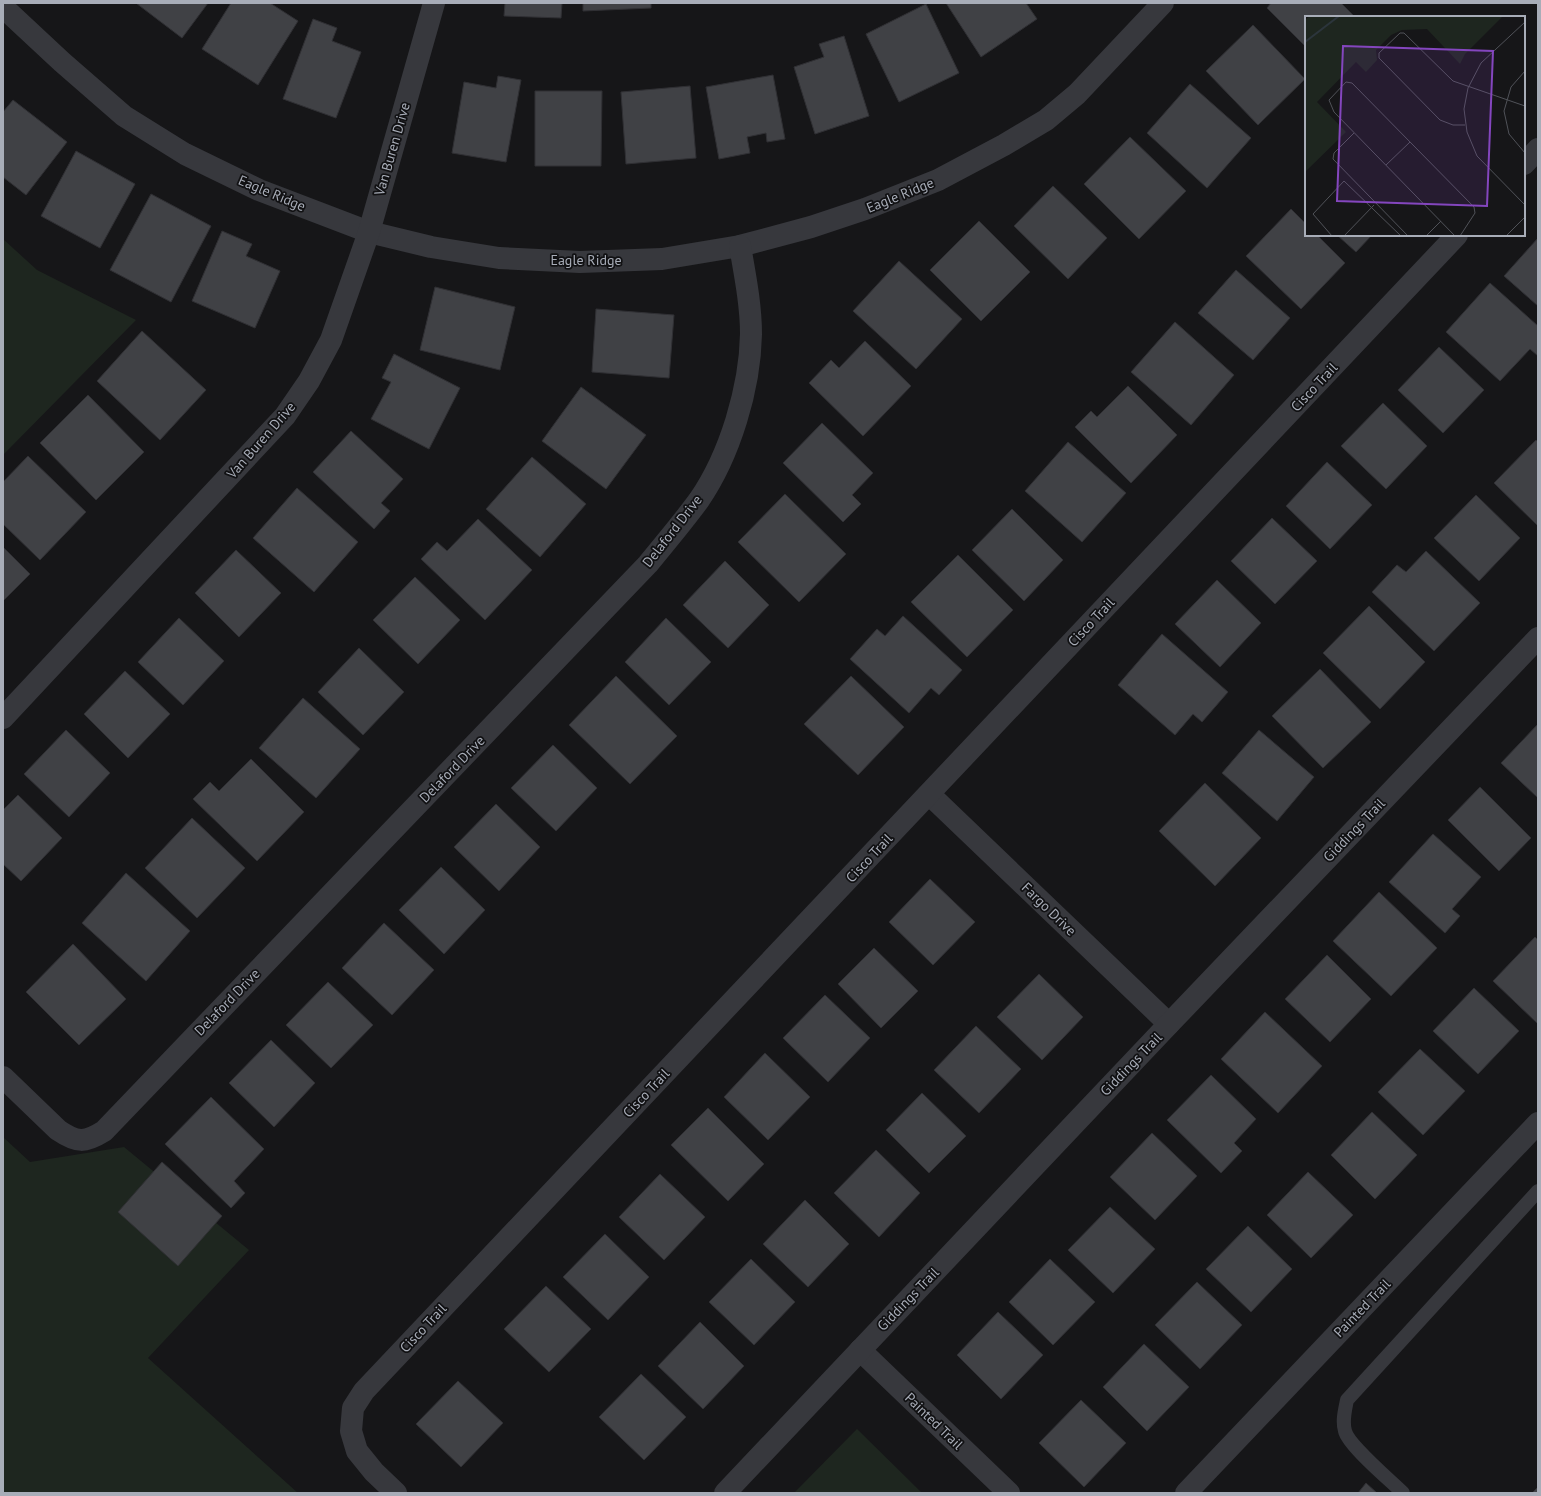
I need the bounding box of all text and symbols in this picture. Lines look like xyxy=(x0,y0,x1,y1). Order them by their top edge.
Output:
inset map xyxy=(1305,16,1525,236)
street label: Van Buren Drive xyxy=(370,100,414,199)
street label: Eagle Ridge xyxy=(236,171,308,215)
street label: Eagle Ridge xyxy=(864,173,936,217)
street label: Eagle Ridge xyxy=(550,251,622,269)
street label: Cisco Trail xyxy=(1287,359,1341,415)
street label: Van Buren Drive xyxy=(222,398,299,483)
street label: Delaford Drive xyxy=(638,491,706,571)
street label: Cisco Trail xyxy=(1064,594,1118,650)
street label: Delaford Drive xyxy=(415,732,489,806)
street label: Giddings Trail xyxy=(1319,794,1389,866)
street label: Cisco Trail xyxy=(842,830,896,886)
street label: Fargo Drive xyxy=(1018,879,1080,939)
street label: Delaford Drive xyxy=(190,965,264,1039)
street label: Giddings Trail xyxy=(1096,1028,1166,1100)
street label: Cisco Trail xyxy=(619,1065,673,1121)
street label: Giddings Trail xyxy=(873,1263,943,1335)
street label: Painted Trail xyxy=(1330,1275,1394,1341)
street label: Cisco Trail xyxy=(396,1300,450,1356)
street label: Painted Trail xyxy=(901,1389,967,1453)

